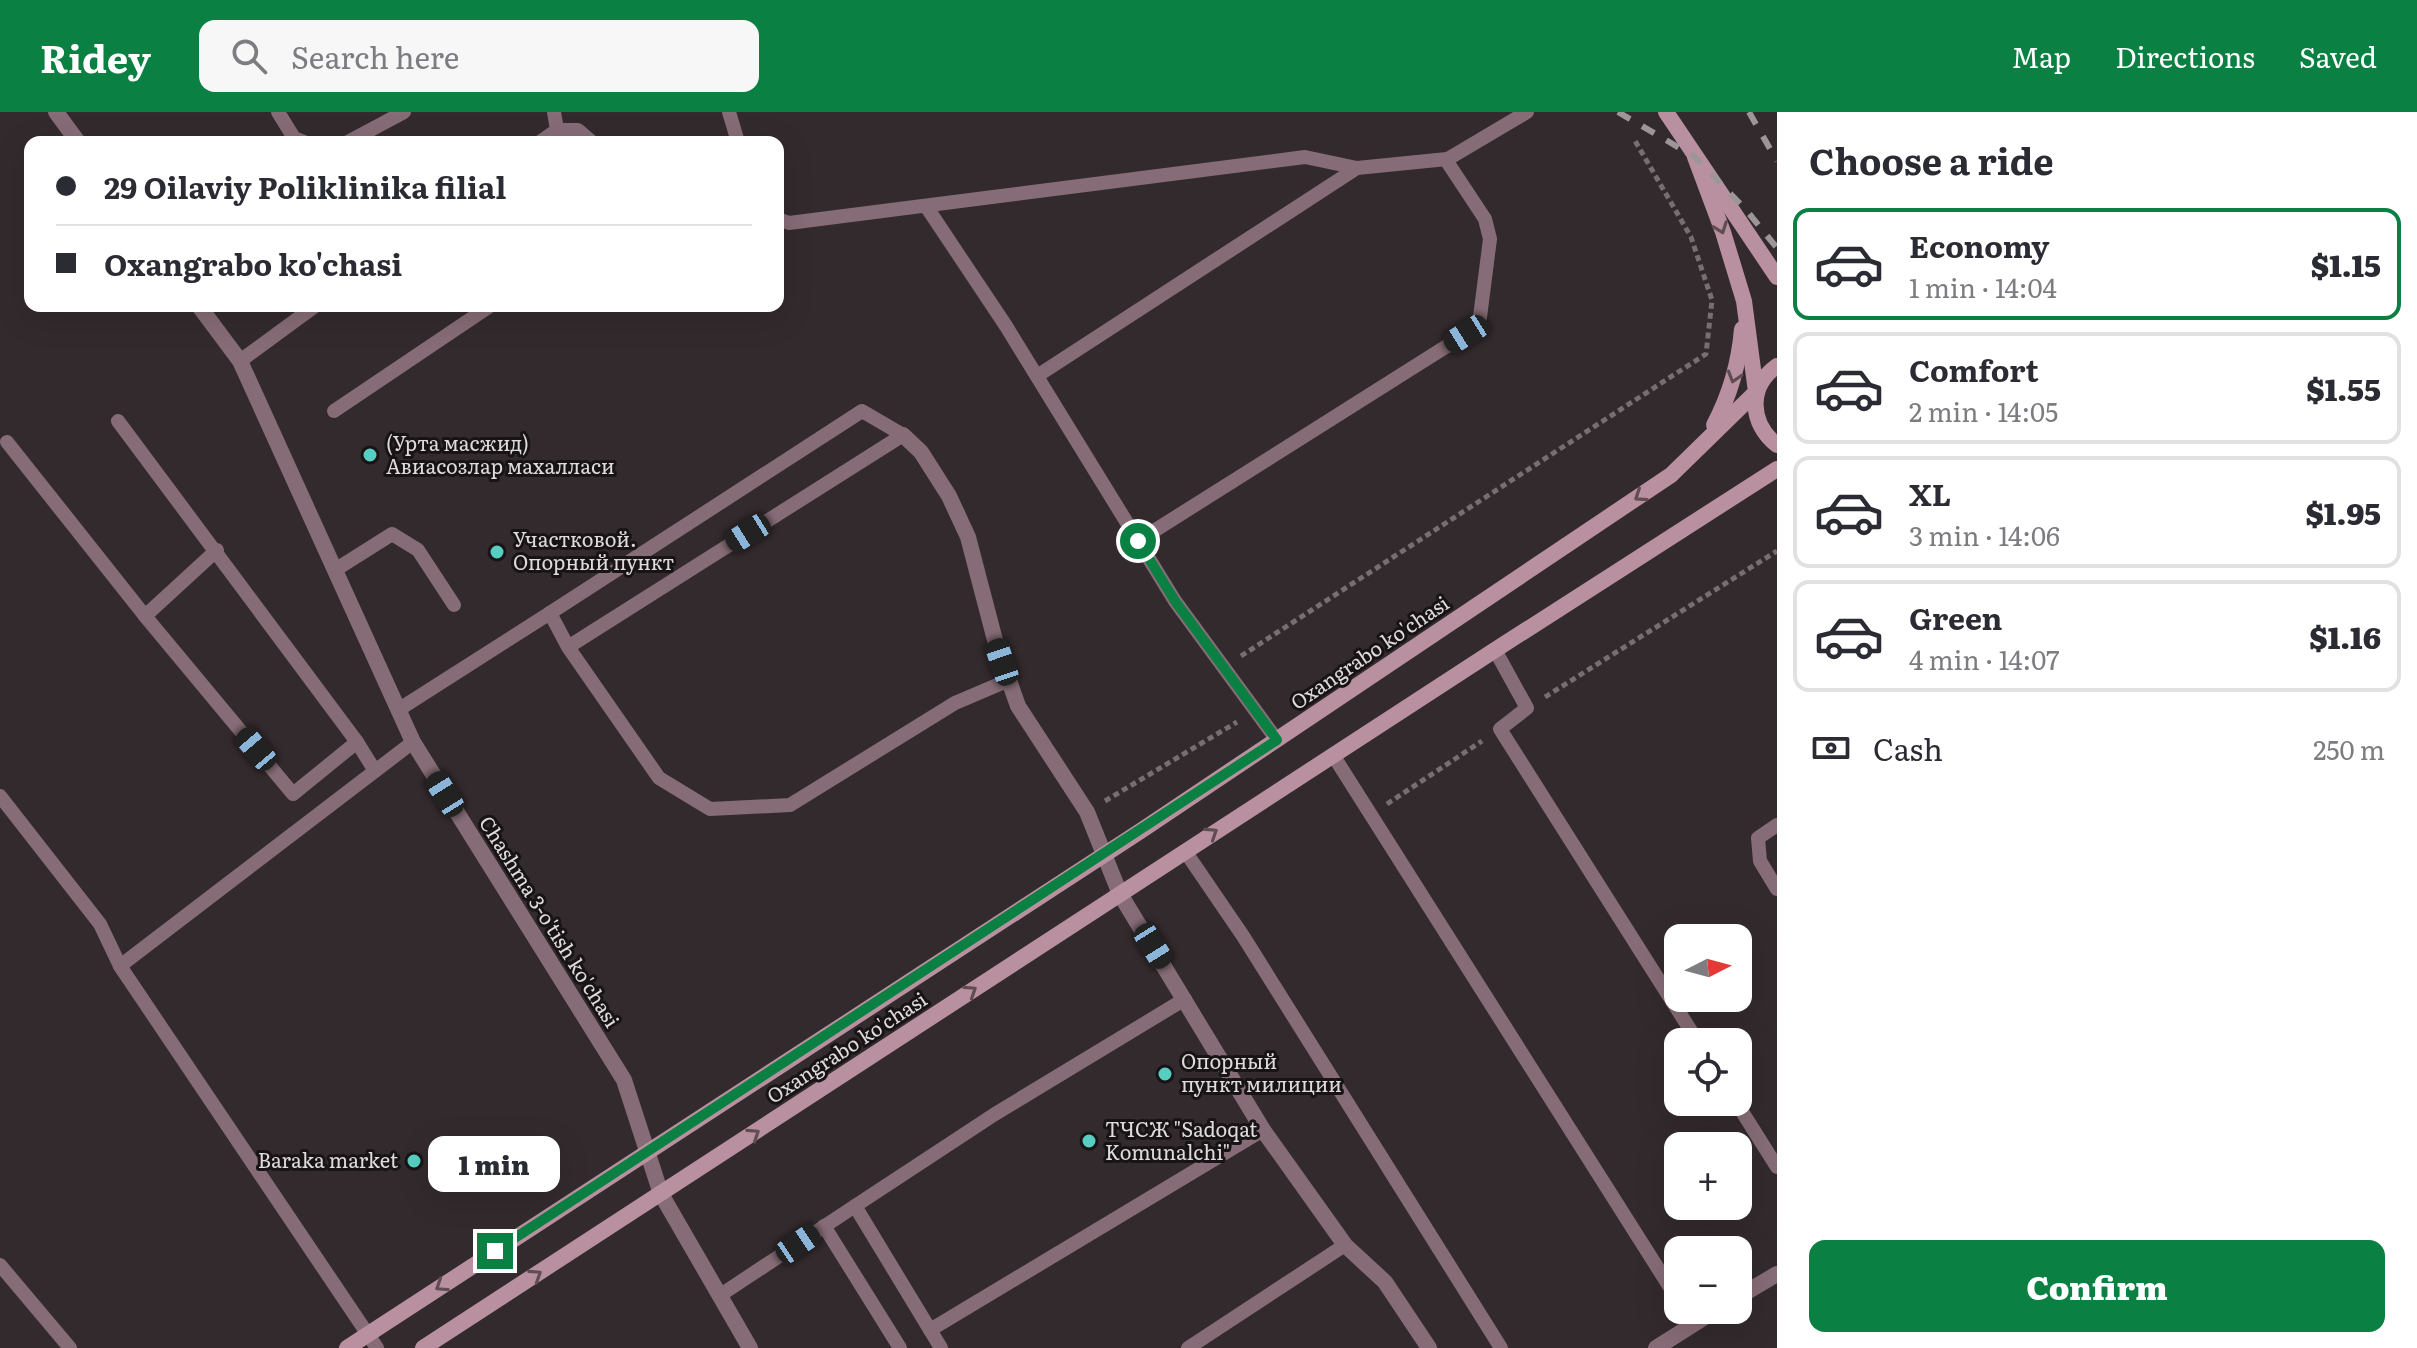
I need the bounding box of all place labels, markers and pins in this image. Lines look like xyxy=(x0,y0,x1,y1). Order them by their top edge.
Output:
place label: (Урта масжид) Авиасозлар махалласи xyxy=(386,427,615,480)
marker: (Урта масжид) Авиасозлар махалласи xyxy=(361,446,379,464)
place label: Участковой. Опорный пункт xyxy=(513,523,675,576)
marker: Участковой. Опорный пункт xyxy=(488,543,506,561)
place label: Опорный пункт милиции xyxy=(1181,1045,1342,1098)
marker: Опорный пункт милиции xyxy=(1156,1065,1174,1083)
place label: ТЧСЖ "Sadoqat Komunalchi" xyxy=(1105,1113,1257,1166)
marker: ТЧСЖ "Sadoqat Komunalchi" xyxy=(1080,1132,1098,1150)
place label: Baraka market xyxy=(258,1144,398,1174)
marker: Baraka market xyxy=(405,1152,423,1170)

